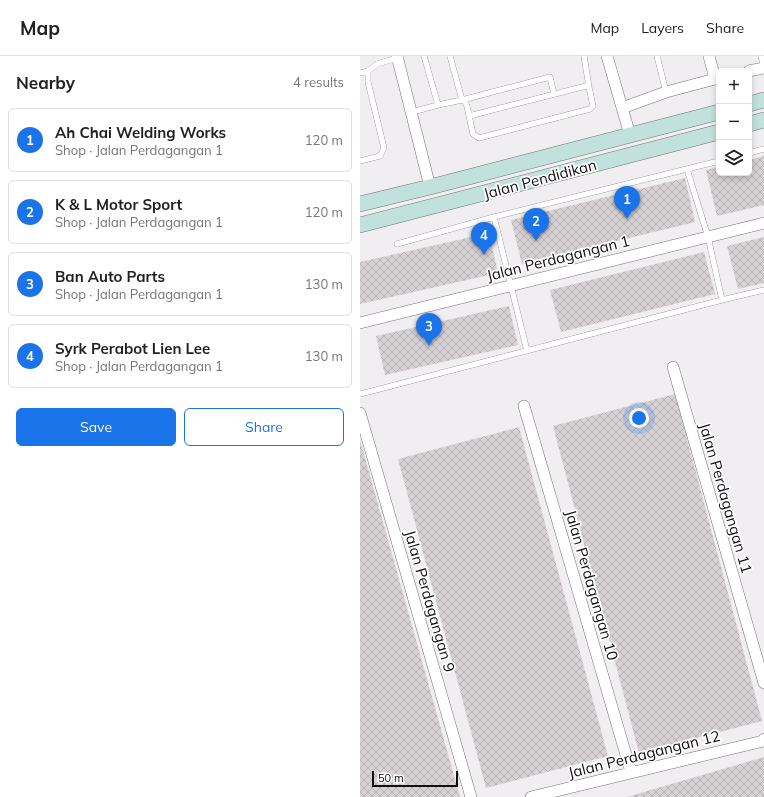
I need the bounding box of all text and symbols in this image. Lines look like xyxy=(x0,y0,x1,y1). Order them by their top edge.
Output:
text: Map xyxy=(20,16,60,40)
text: Map xyxy=(590,19,619,37)
text: Layers xyxy=(641,19,684,37)
text: Share xyxy=(706,19,744,37)
map controls xyxy=(716,68,752,176)
button: + xyxy=(716,68,752,104)
text: Nearby xyxy=(16,72,75,93)
text: 4 results xyxy=(293,74,344,90)
button: − xyxy=(716,104,752,140)
text: Ah Chai Welding Works xyxy=(55,123,226,142)
text: 1 xyxy=(26,132,34,148)
text: 120 m xyxy=(305,132,343,148)
button: layers xyxy=(716,140,752,176)
text: Shop · Jalan Perdagangan 1 xyxy=(55,142,223,158)
street label: Jalan Pendidikan xyxy=(481,155,599,203)
pin: 1 xyxy=(614,186,640,219)
text: K & L Motor Sport xyxy=(55,195,182,214)
text: 2 xyxy=(26,204,34,220)
text: 120 m xyxy=(305,204,343,220)
pin: 2 xyxy=(523,208,549,241)
text: Shop · Jalan Perdagangan 1 xyxy=(55,214,223,230)
pin: 4 xyxy=(471,222,497,255)
street label: Jalan Perdagangan 1 xyxy=(485,231,631,285)
text: Ban Auto Parts xyxy=(55,267,165,286)
text: 3 xyxy=(26,276,34,292)
text: 130 m xyxy=(305,276,343,292)
text: Shop · Jalan Perdagangan 1 xyxy=(55,286,223,302)
pin: 3 xyxy=(416,313,442,346)
text: Syrk Perabot Lien Lee xyxy=(55,339,210,358)
text: 4 xyxy=(26,348,34,364)
text: 130 m xyxy=(305,348,343,364)
text: Shop · Jalan Perdagangan 1 xyxy=(55,358,223,374)
button: Save xyxy=(16,408,176,446)
button: Share xyxy=(184,408,344,446)
your location xyxy=(629,408,649,428)
street label: Jalan Perdagangan 11 xyxy=(695,421,757,575)
street label: Jalan Perdagangan 10 xyxy=(561,508,623,662)
street label: Jalan Perdagangan 9 xyxy=(401,528,459,674)
street label: Jalan Perdagangan 12 xyxy=(566,726,722,782)
scale bar xyxy=(372,769,458,788)
text: 50 m xyxy=(378,771,404,785)

